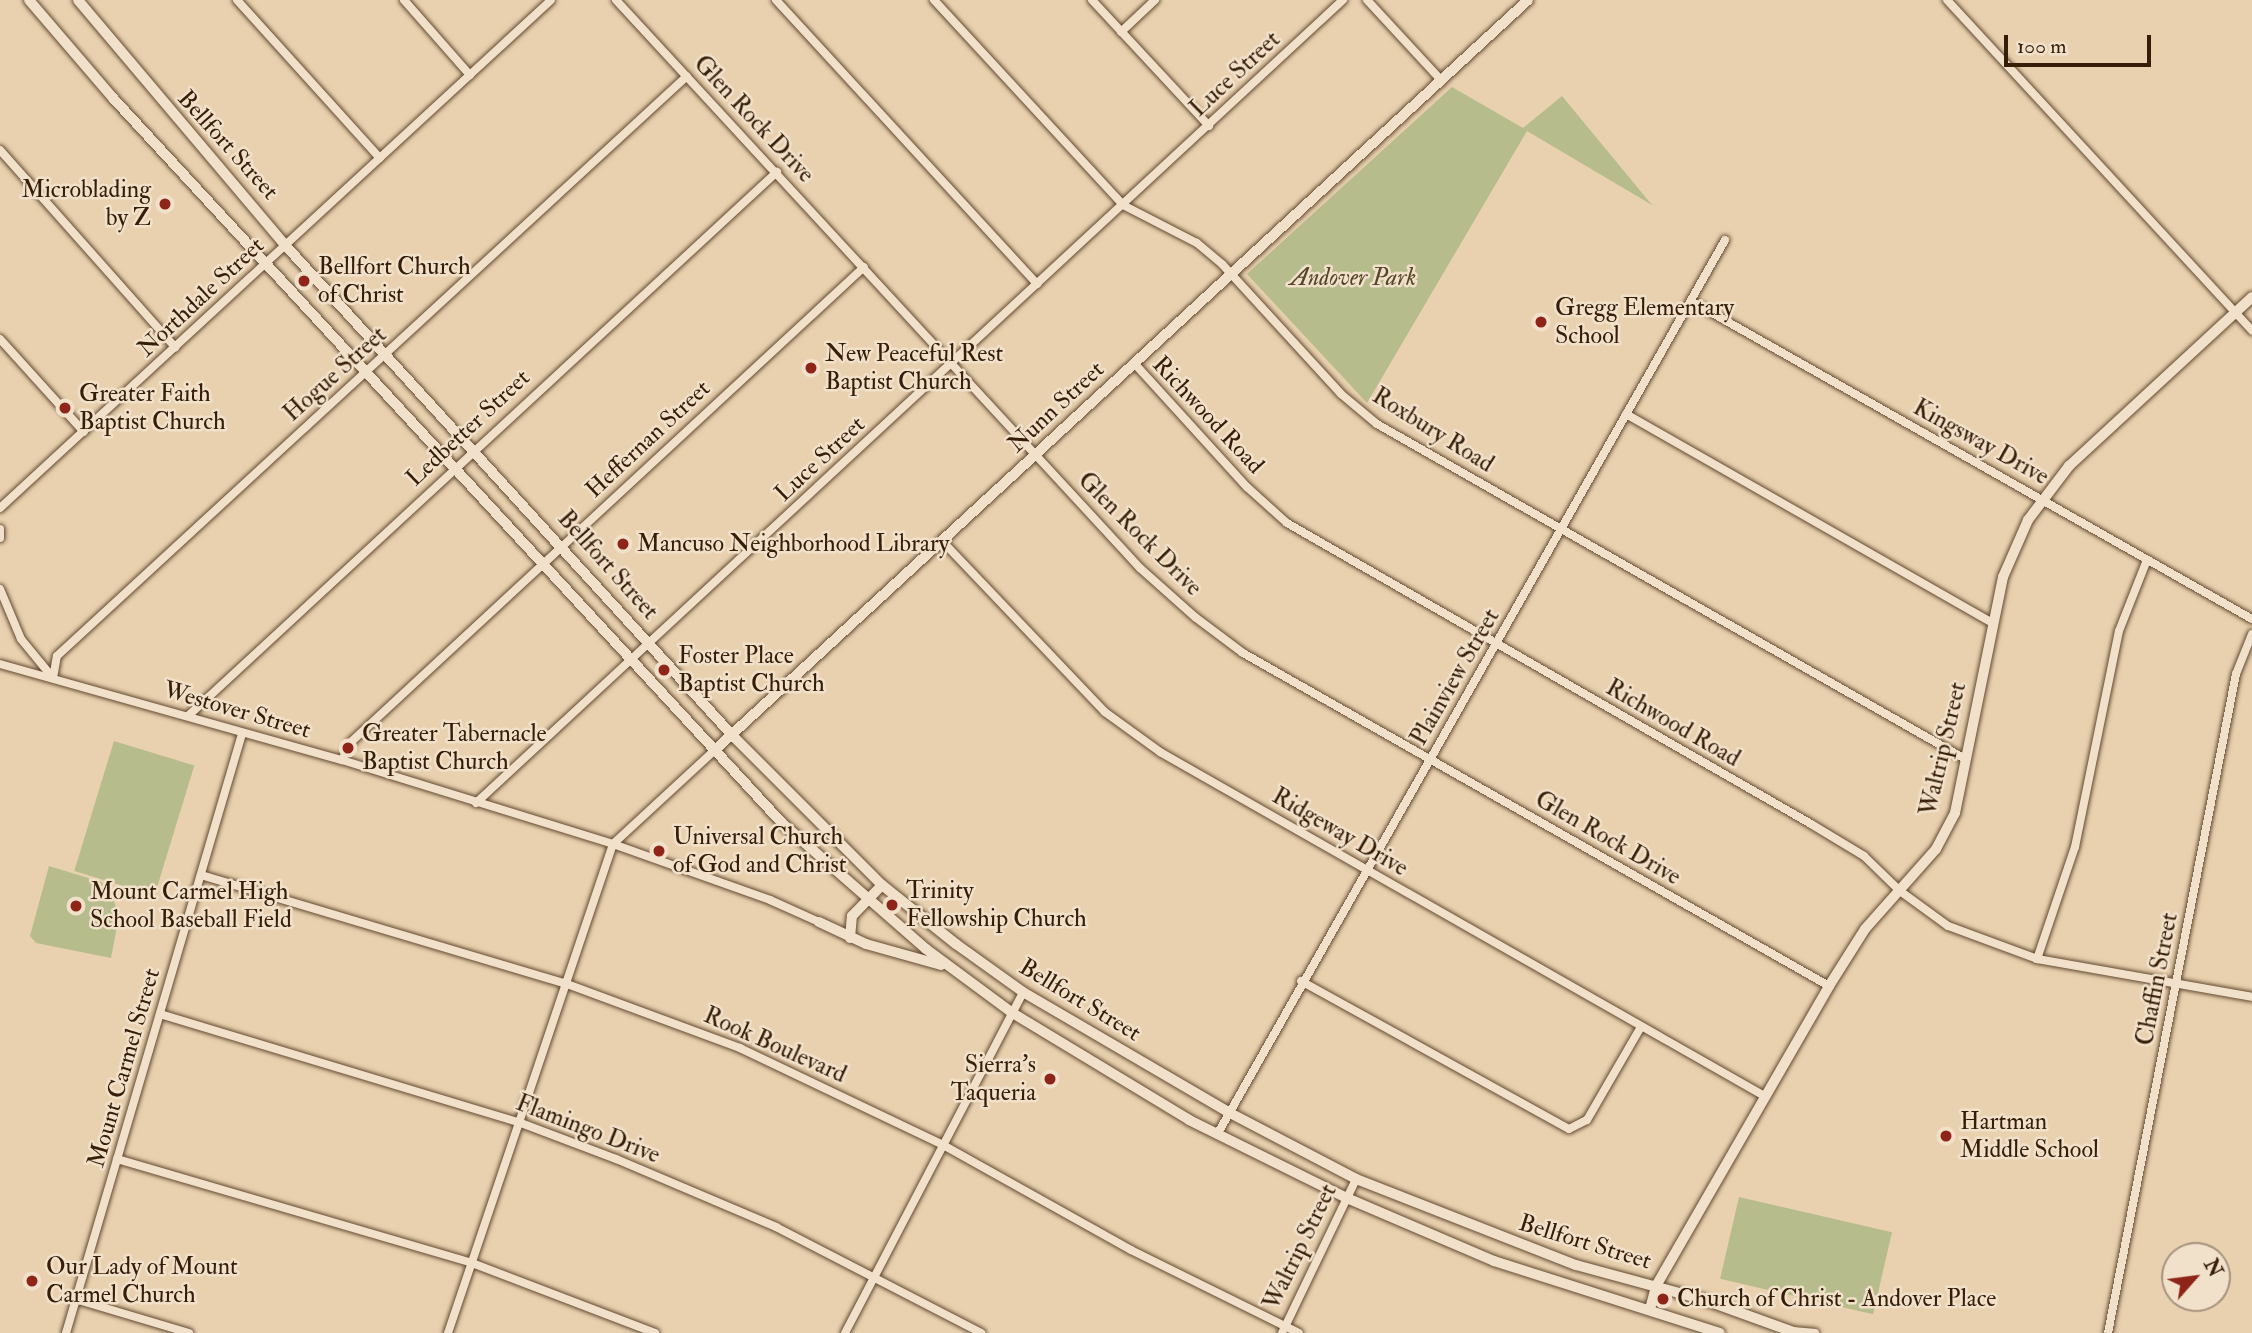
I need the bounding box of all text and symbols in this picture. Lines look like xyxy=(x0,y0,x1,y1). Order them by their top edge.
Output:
scale bar xyxy=(2007,21,2154,65)
street label: Luce Street xyxy=(1184,25,1286,123)
text: 100 m xyxy=(2017,33,2067,60)
street label: Glen Rock Drive xyxy=(688,49,820,189)
street label: Bellfort Street xyxy=(172,85,284,205)
place label: Microblading by Z xyxy=(21,176,151,232)
marker: Microblading by Z xyxy=(157,196,173,212)
street label: Northdale Street xyxy=(132,231,270,363)
place label: Bellfort Church of Christ xyxy=(318,253,471,309)
park label: Andover Park xyxy=(1290,264,1416,292)
marker: Bellfort Church of Christ xyxy=(296,273,312,289)
place label: Gregg Elementary School xyxy=(1555,294,1734,350)
marker: Gregg Elementary School xyxy=(1533,314,1549,330)
street label: Hogue Street xyxy=(278,320,392,428)
place label: New Peaceful Rest Baptist Church xyxy=(825,340,1003,396)
street label: Richwood Road xyxy=(1146,350,1270,480)
street label: Nunn Street xyxy=(1002,355,1110,459)
marker: New Peaceful Rest Baptist Church xyxy=(803,360,819,376)
street label: Ledbetter Street xyxy=(400,363,536,493)
street label: Heffernan Street xyxy=(580,374,716,504)
place label: Greater Faith Baptist Church xyxy=(79,380,225,436)
street label: Roxbury Road xyxy=(1367,381,1499,479)
street label: Kingsway Drive xyxy=(1908,393,2054,491)
marker: Greater Faith Baptist Church xyxy=(57,400,73,416)
street label: Luce Street xyxy=(769,410,871,508)
street label: Glen Rock Drive xyxy=(1072,466,1208,602)
street label: Bellfort Street xyxy=(552,505,664,625)
place label: Mancuso Neighborhood Library xyxy=(637,530,949,558)
marker: Mancuso Neighborhood Library xyxy=(615,536,631,552)
street label: Plainview Street xyxy=(1404,604,1506,750)
place label: Foster Place Baptist Church xyxy=(678,642,824,698)
marker: Foster Place Baptist Church xyxy=(656,662,672,678)
street label: Richwood Road xyxy=(1601,673,1745,773)
street label: Westover Street xyxy=(160,675,314,745)
street label: Waltrip Street xyxy=(1914,679,1972,819)
place label: Greater Tabernacle Baptist Church xyxy=(362,720,547,776)
marker: Greater Tabernacle Baptist Church xyxy=(340,740,356,756)
street label: Ridgeway Drive xyxy=(1267,782,1413,882)
street label: Glen Rock Drive xyxy=(1530,785,1686,891)
place label: Universal Church of God and Christ xyxy=(673,823,847,879)
marker: Universal Church of God and Christ xyxy=(651,843,667,859)
place label: Trinity Fellowship Church xyxy=(906,877,1087,933)
place label: Mount Carmel High School Baseball Field xyxy=(90,878,292,934)
marker: Trinity Fellowship Church xyxy=(884,897,900,913)
marker: Mount Carmel High School Baseball Field xyxy=(68,898,84,914)
street label: Chaffin Street xyxy=(2130,910,2184,1048)
street label: Bellfort Street xyxy=(1014,952,1146,1048)
street label: Mount Carmel Street xyxy=(82,965,166,1171)
street label: Rook Boulevard xyxy=(699,1001,851,1089)
place label: Sierra's Taqueria xyxy=(951,1051,1036,1107)
marker: Sierra's Taqueria xyxy=(1042,1071,1058,1087)
street label: Flamingo Drive xyxy=(512,1088,664,1170)
place label: Hartman Middle School xyxy=(1960,1108,2099,1164)
marker: Hartman Middle School xyxy=(1938,1128,1954,1144)
street label: Waltrip Street xyxy=(1257,1179,1343,1315)
street label: Bellfort Street xyxy=(1515,1208,1655,1276)
north arrow xyxy=(2161,1242,2231,1312)
place label: Our Lady of Mount Carmel Church xyxy=(46,1253,238,1309)
text: N xyxy=(2198,1255,2227,1281)
marker: Our Lady of Mount Carmel Church xyxy=(24,1273,40,1289)
place label: Church of Christ - Andover Place xyxy=(1677,1285,1996,1313)
marker: Church of Christ - Andover Place xyxy=(1655,1291,1671,1307)

